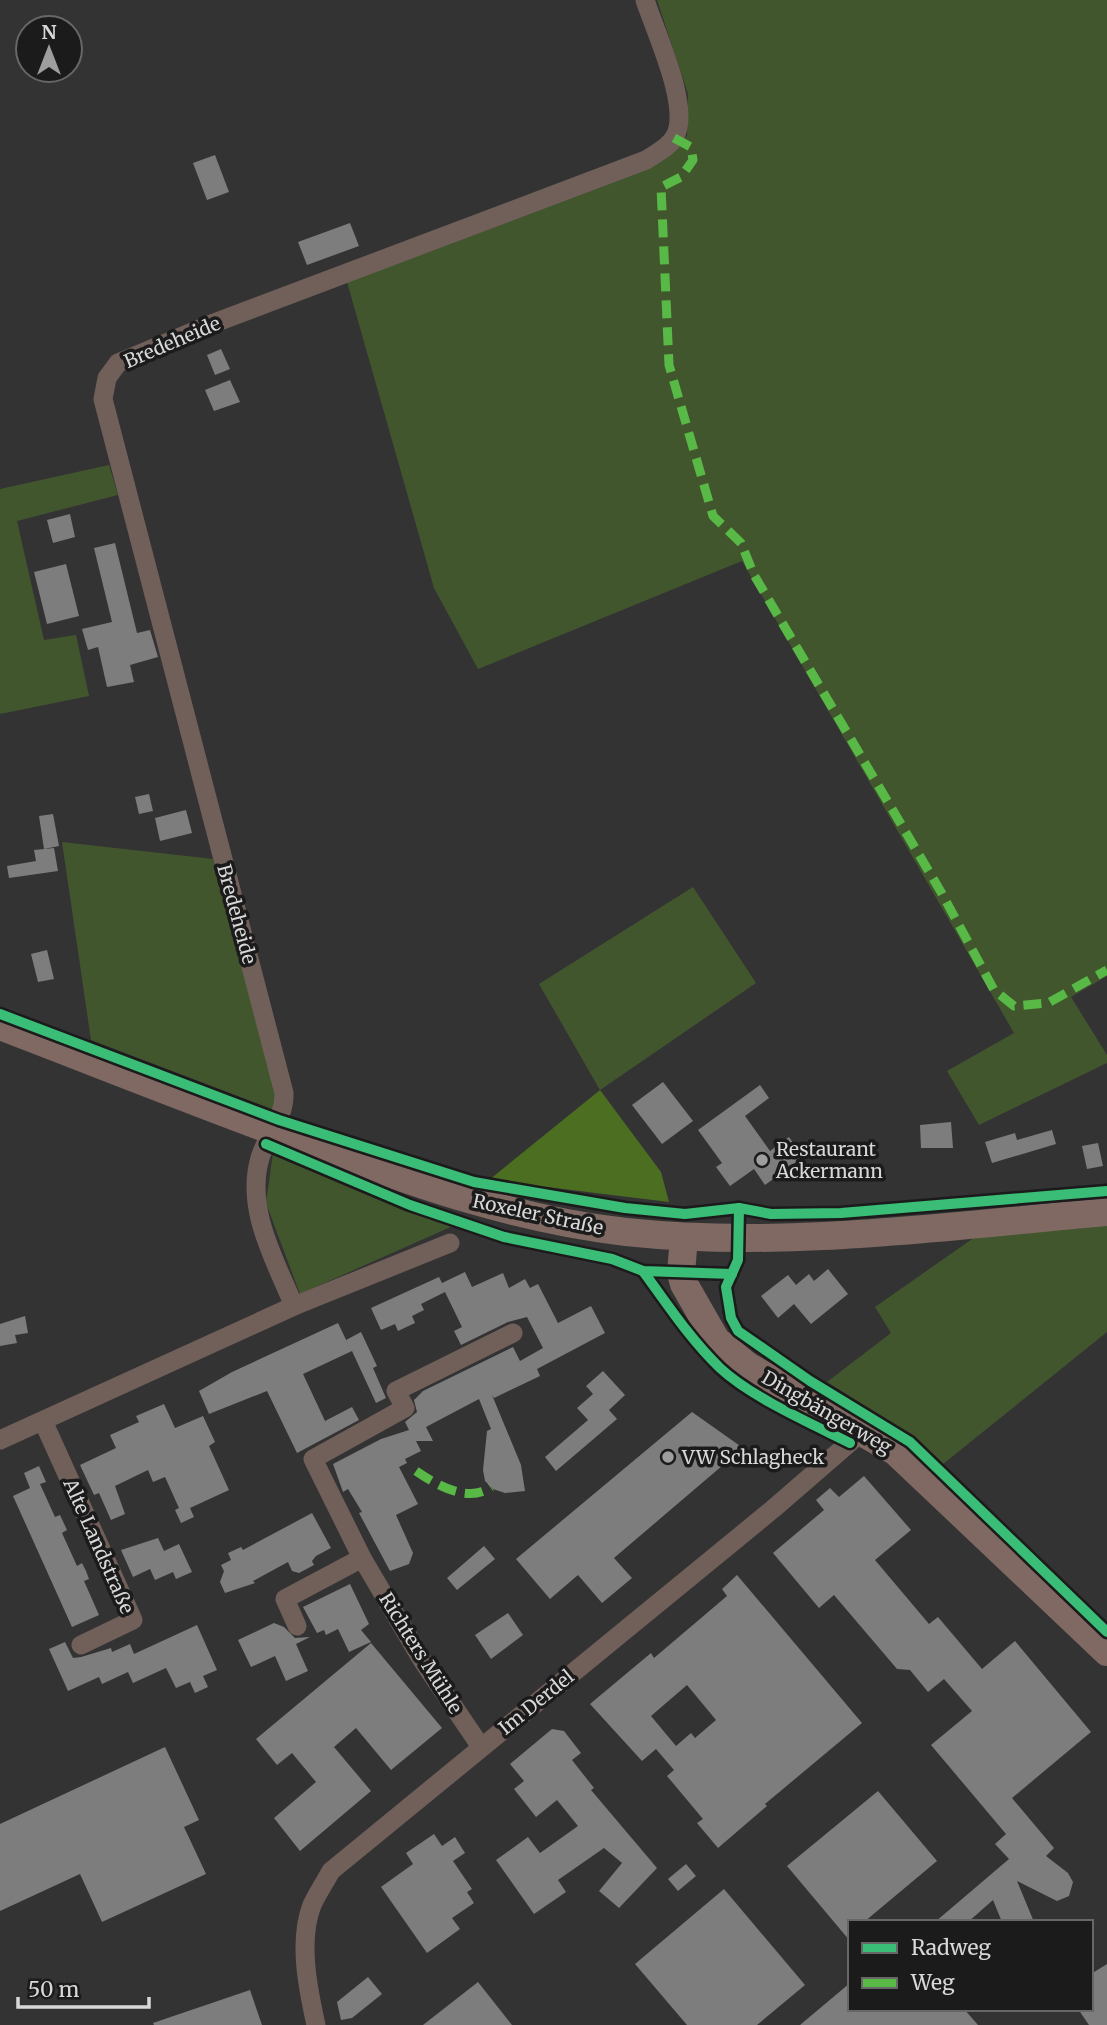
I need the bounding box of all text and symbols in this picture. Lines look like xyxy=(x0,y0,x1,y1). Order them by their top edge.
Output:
north arrow xyxy=(14,14,84,84)
text: N xyxy=(41,20,57,44)
street label: Bredeheide xyxy=(120,311,224,373)
street label: Bredeheide xyxy=(212,861,262,967)
place label: Restaurant Ackermann xyxy=(775,1137,883,1183)
marker: Restaurant Ackermann xyxy=(754,1152,770,1168)
street label: Roxeler Straße xyxy=(470,1188,606,1240)
street label: Dingbängerweg xyxy=(758,1365,897,1459)
place label: VW Schlagheck xyxy=(681,1445,824,1469)
marker: VW Schlagheck xyxy=(660,1449,676,1465)
street label: Alte Landstraße xyxy=(58,1474,140,1617)
street label: Richters Mühle xyxy=(374,1588,468,1718)
street label: Im Derdel xyxy=(493,1664,579,1740)
legend xyxy=(848,1920,1093,2011)
text: Radweg xyxy=(911,1934,991,1961)
scale bar xyxy=(18,1966,149,2010)
text: Weg xyxy=(910,1969,955,1996)
text: 50 m xyxy=(28,1976,79,2003)

